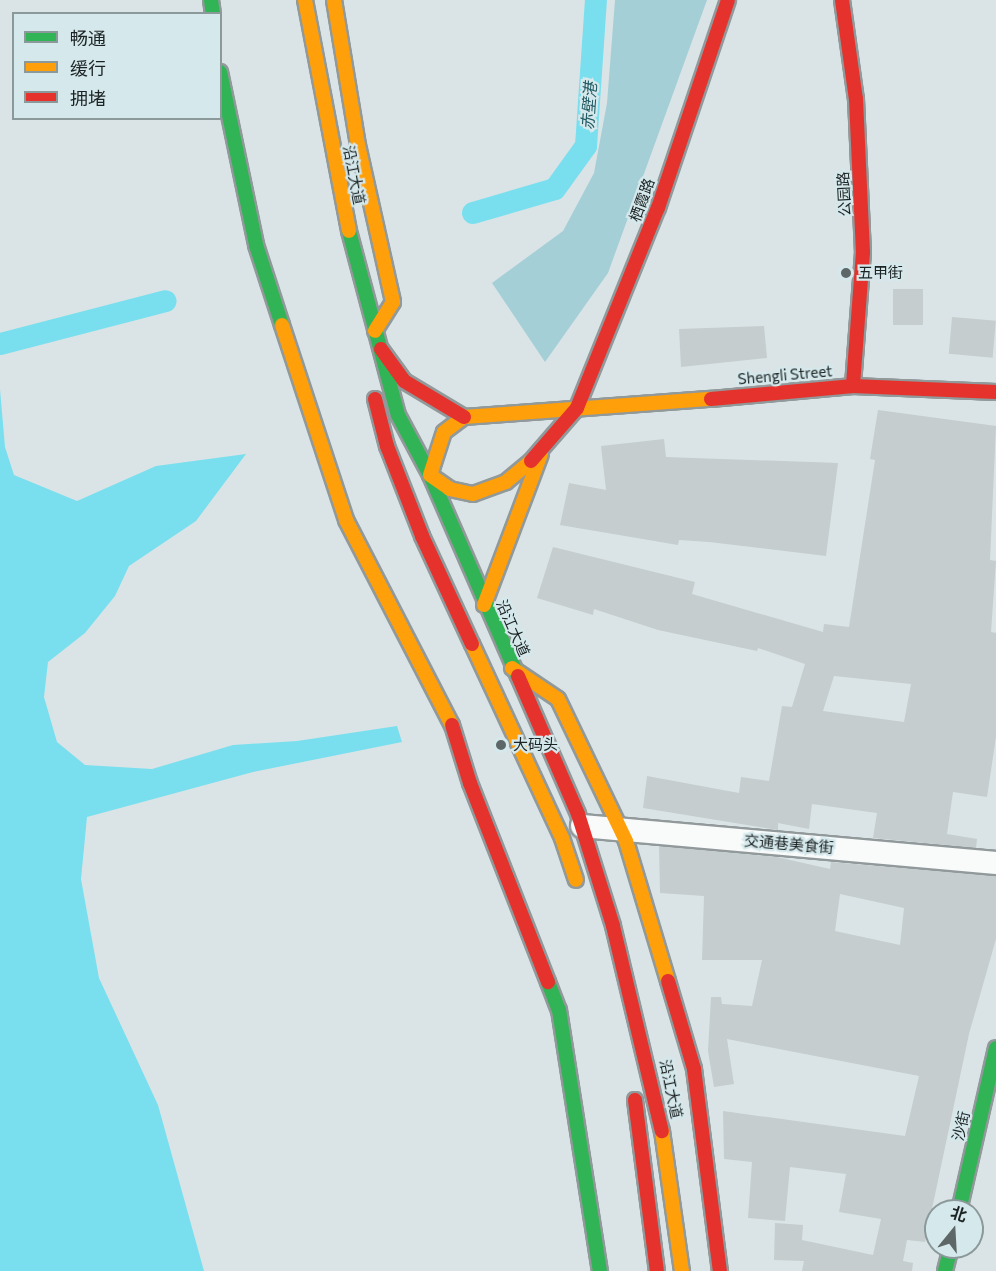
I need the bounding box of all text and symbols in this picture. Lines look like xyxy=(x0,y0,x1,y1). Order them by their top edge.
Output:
legend xyxy=(12,12,222,120)
text: 畅通 xyxy=(70,27,106,49)
text: 缓行 xyxy=(70,57,106,79)
water label: 赤壁港 xyxy=(578,81,600,131)
text: 拥堵 xyxy=(70,87,106,109)
street label: 沿江大道 xyxy=(339,144,369,206)
street label: 公园路 xyxy=(834,171,854,217)
street label: 栖霞路 xyxy=(626,176,658,224)
place label: 五甲街 xyxy=(858,264,903,282)
marker: 五甲街 xyxy=(839,266,853,280)
street label: Shengli Street xyxy=(737,362,833,388)
street label: 沿江大道 xyxy=(493,597,533,659)
place label: 大码头 xyxy=(513,736,558,754)
marker: 大码头 xyxy=(494,738,508,752)
street label: 交通巷美食街 xyxy=(743,831,835,857)
street label: 沿江大道 xyxy=(656,1058,686,1120)
street label: 沙街 xyxy=(949,1109,973,1143)
north arrow xyxy=(924,1199,984,1259)
text: 北 xyxy=(949,1202,970,1225)

